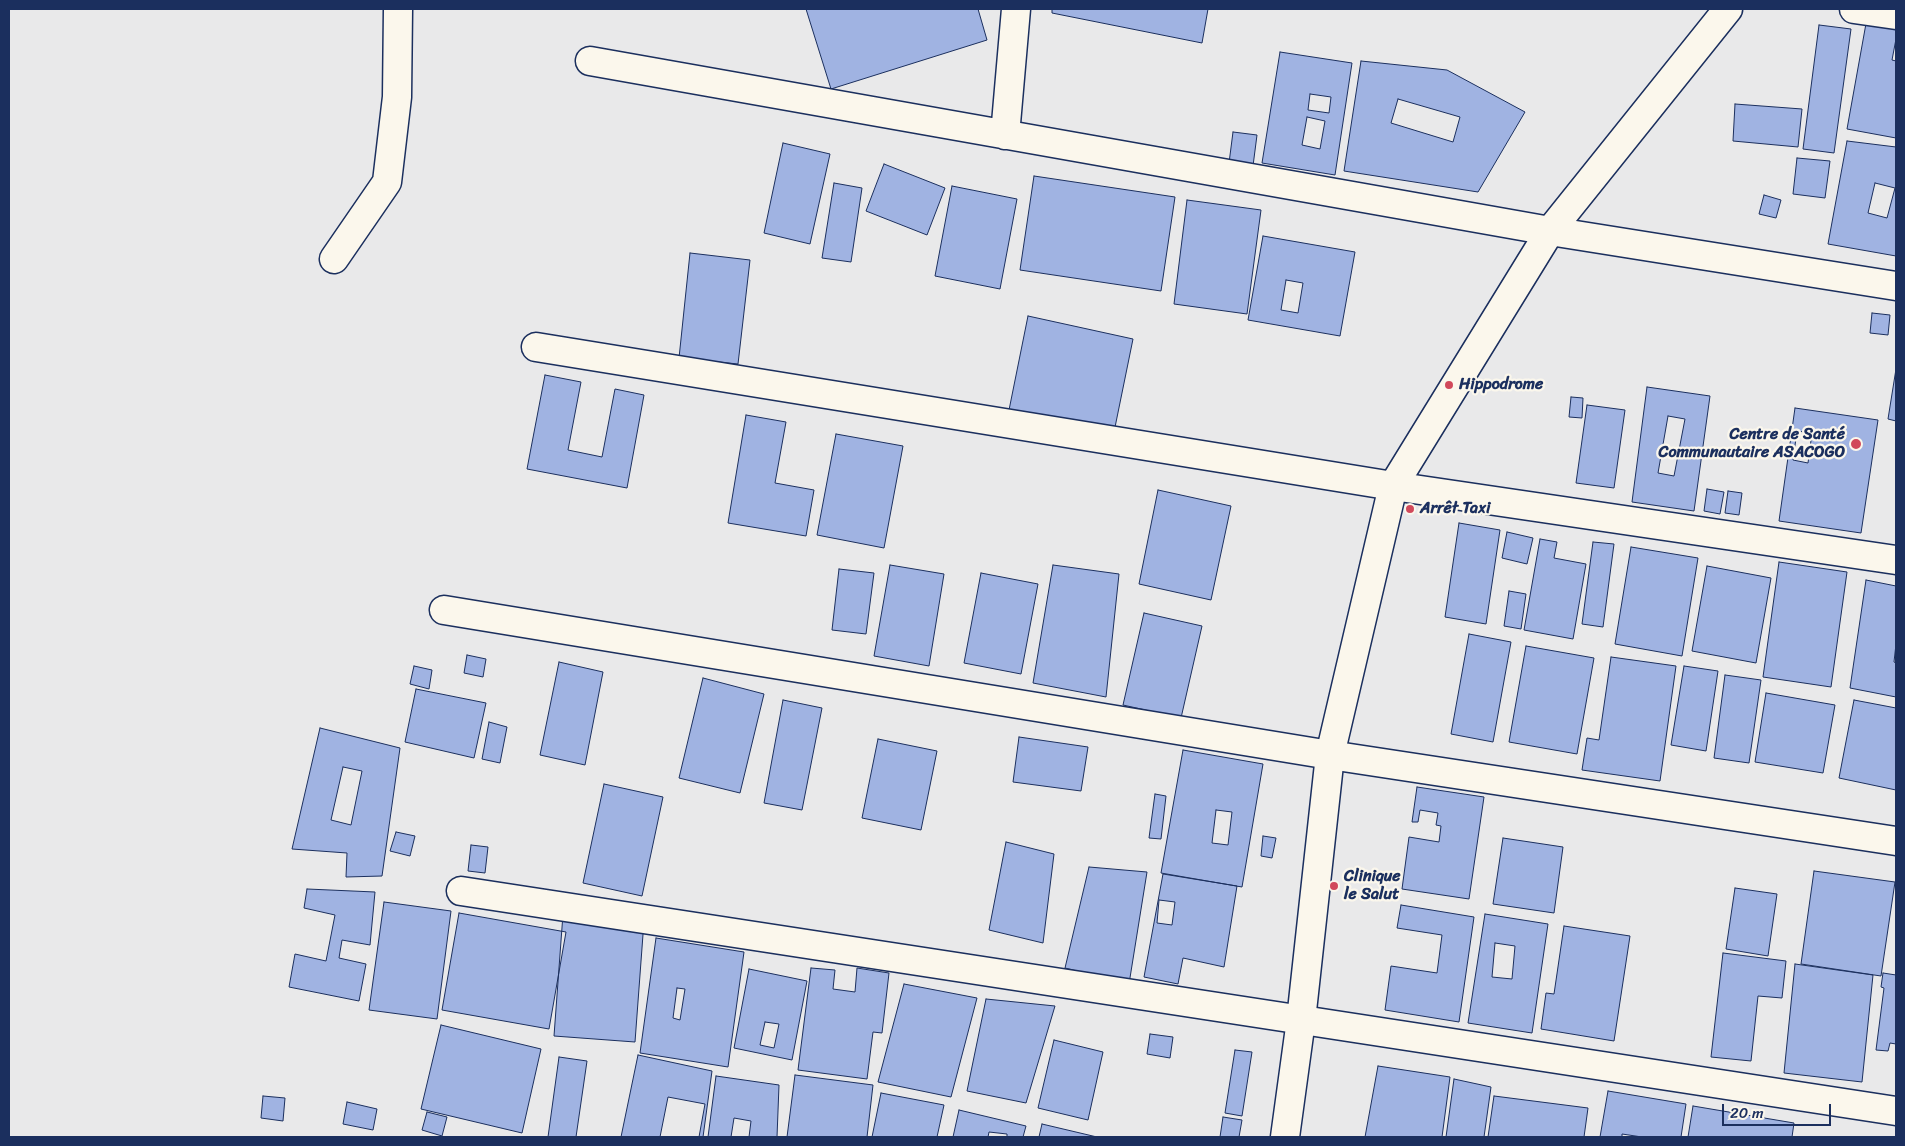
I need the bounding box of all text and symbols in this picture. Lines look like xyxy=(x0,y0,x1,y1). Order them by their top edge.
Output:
place label: Hippodrome xyxy=(1459,375,1543,395)
marker: Hippodrome xyxy=(1443,379,1455,391)
place label: Centre de Santé Communautaire ASACOGO xyxy=(1658,425,1845,463)
marker: Centre de Santé Communautaire ASACOGO xyxy=(1849,437,1863,451)
place label: Arrêt Taxi xyxy=(1420,499,1491,519)
marker: Arrêt Taxi xyxy=(1404,503,1416,515)
place label: Clinique le Salut xyxy=(1344,867,1401,905)
marker: Clinique le Salut xyxy=(1328,880,1340,892)
scale bar xyxy=(1725,1094,1834,1126)
text: 20 m xyxy=(1730,1100,1764,1126)

